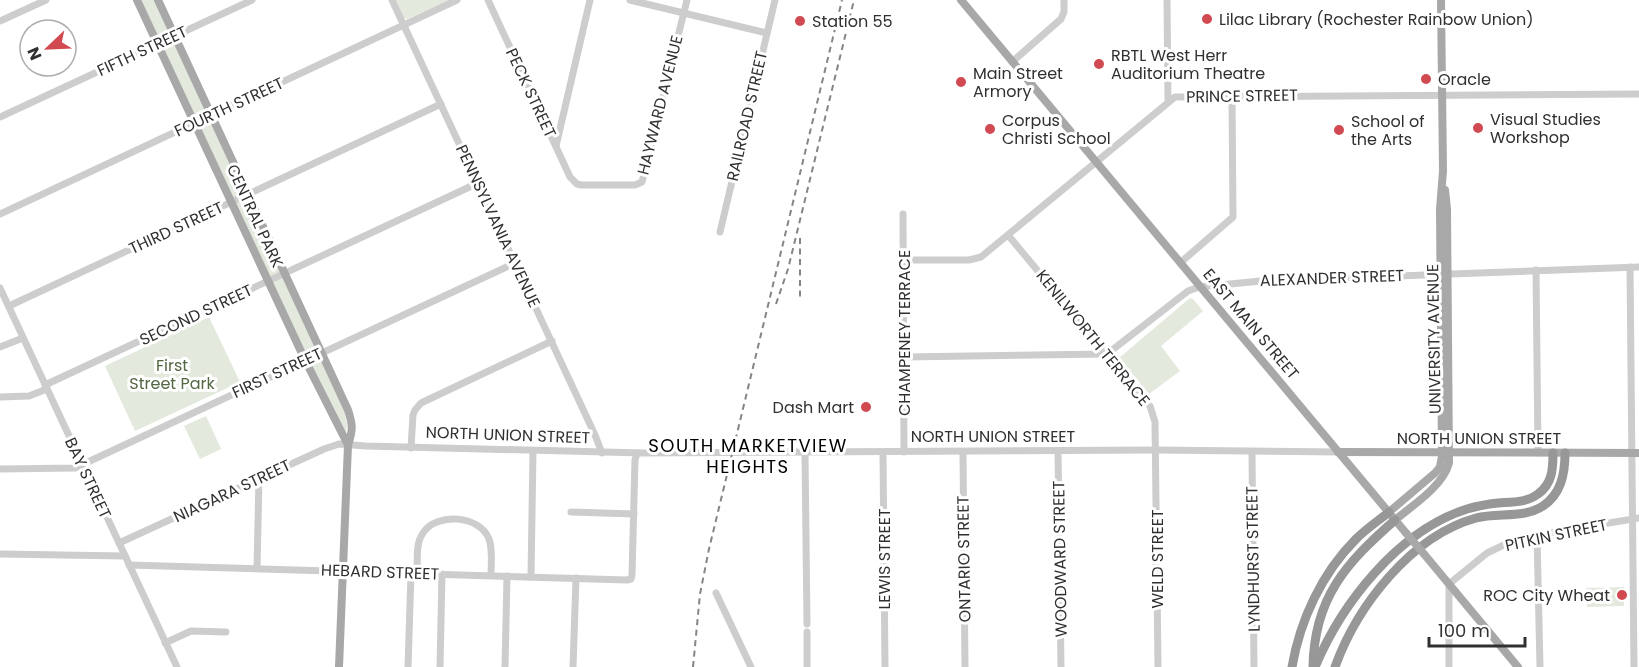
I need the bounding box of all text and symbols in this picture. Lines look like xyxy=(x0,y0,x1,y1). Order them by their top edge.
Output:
place label: Lilac Library (Rochester Rainbow Union) xyxy=(1219,8,1534,31)
place label: Station 55 xyxy=(812,10,893,33)
marker: Lilac Library (Rochester Rainbow Union) xyxy=(1200,12,1214,26)
marker: Station 55 xyxy=(793,14,807,28)
north arrow xyxy=(18,18,78,78)
street label: FIFTH STREET xyxy=(93,20,191,82)
street label: HAYWARD AVENUE xyxy=(632,33,688,177)
text: N xyxy=(22,44,48,64)
street label: PECK STREET xyxy=(500,44,562,142)
place label: RBTL West Herr Auditorium Theatre xyxy=(1111,44,1265,85)
street label: RAILROAD STREET xyxy=(721,48,773,183)
marker: RBTL West Herr Auditorium Theatre xyxy=(1092,57,1106,71)
place label: Main Street Armory xyxy=(973,62,1063,103)
place label: Oracle xyxy=(1438,68,1491,91)
street label: FOURTH STREET xyxy=(171,71,288,142)
marker: Oracle xyxy=(1419,72,1433,86)
marker: Main Street Armory xyxy=(954,75,968,89)
street label: PRINCE STREET xyxy=(1186,84,1298,108)
place label: Visual Studies Workshop xyxy=(1490,108,1601,149)
place label: Corpus Christi School xyxy=(1002,109,1111,150)
place label: School of the Arts xyxy=(1351,110,1425,151)
marker: Visual Studies Workshop xyxy=(1471,121,1485,135)
marker: Corpus Christi School xyxy=(983,122,997,136)
marker: School of the Arts xyxy=(1332,123,1346,137)
street label: PENNSYLVANIA AVENUE xyxy=(450,141,546,311)
street label: CENTRAL PARK xyxy=(221,161,289,272)
street label: THIRD STREET xyxy=(125,196,227,260)
street label: CHAMPENEY TERRACE xyxy=(893,250,916,416)
street label: EAST MAIN STREET xyxy=(1198,264,1304,385)
street label: ALEXANDER STREET xyxy=(1260,264,1405,292)
street label: UNIVERSITY AVENUE xyxy=(1421,264,1447,414)
street label: KENILWORTH TERRACE xyxy=(1031,265,1155,411)
street label: SECOND STREET xyxy=(136,279,257,351)
street label: FIRST STREET xyxy=(228,342,326,404)
park label: First Street Park xyxy=(129,354,215,395)
place label: Dash Mart xyxy=(773,396,854,419)
marker: Dash Mart xyxy=(859,400,873,414)
street label: NORTH UNION STREET xyxy=(425,421,591,449)
street label: NORTH UNION STREET xyxy=(911,425,1076,448)
street label: NORTH UNION STREET xyxy=(1397,427,1562,450)
district label: SOUTH MARKETVIEW HEIGHTS xyxy=(648,433,848,479)
street label: BAY STREET xyxy=(59,434,117,523)
street label: NIAGARA STREET xyxy=(170,454,295,528)
street label: WOODWARD STREET xyxy=(1047,480,1073,638)
street label: LYNDHURST STREET xyxy=(1240,486,1266,632)
street label: ONTARIO STREET xyxy=(951,495,977,623)
street label: LEWIS STREET xyxy=(873,508,896,610)
street label: WELD STREET xyxy=(1146,509,1169,609)
street label: PITKIN STREET xyxy=(1503,513,1609,557)
street label: HEBARD STREET xyxy=(321,558,440,586)
place label: ROC City Wheat xyxy=(1483,584,1610,607)
marker: ROC City Wheat xyxy=(1615,588,1629,602)
scale bar xyxy=(1429,610,1525,648)
text: 100 m xyxy=(1438,618,1490,643)

